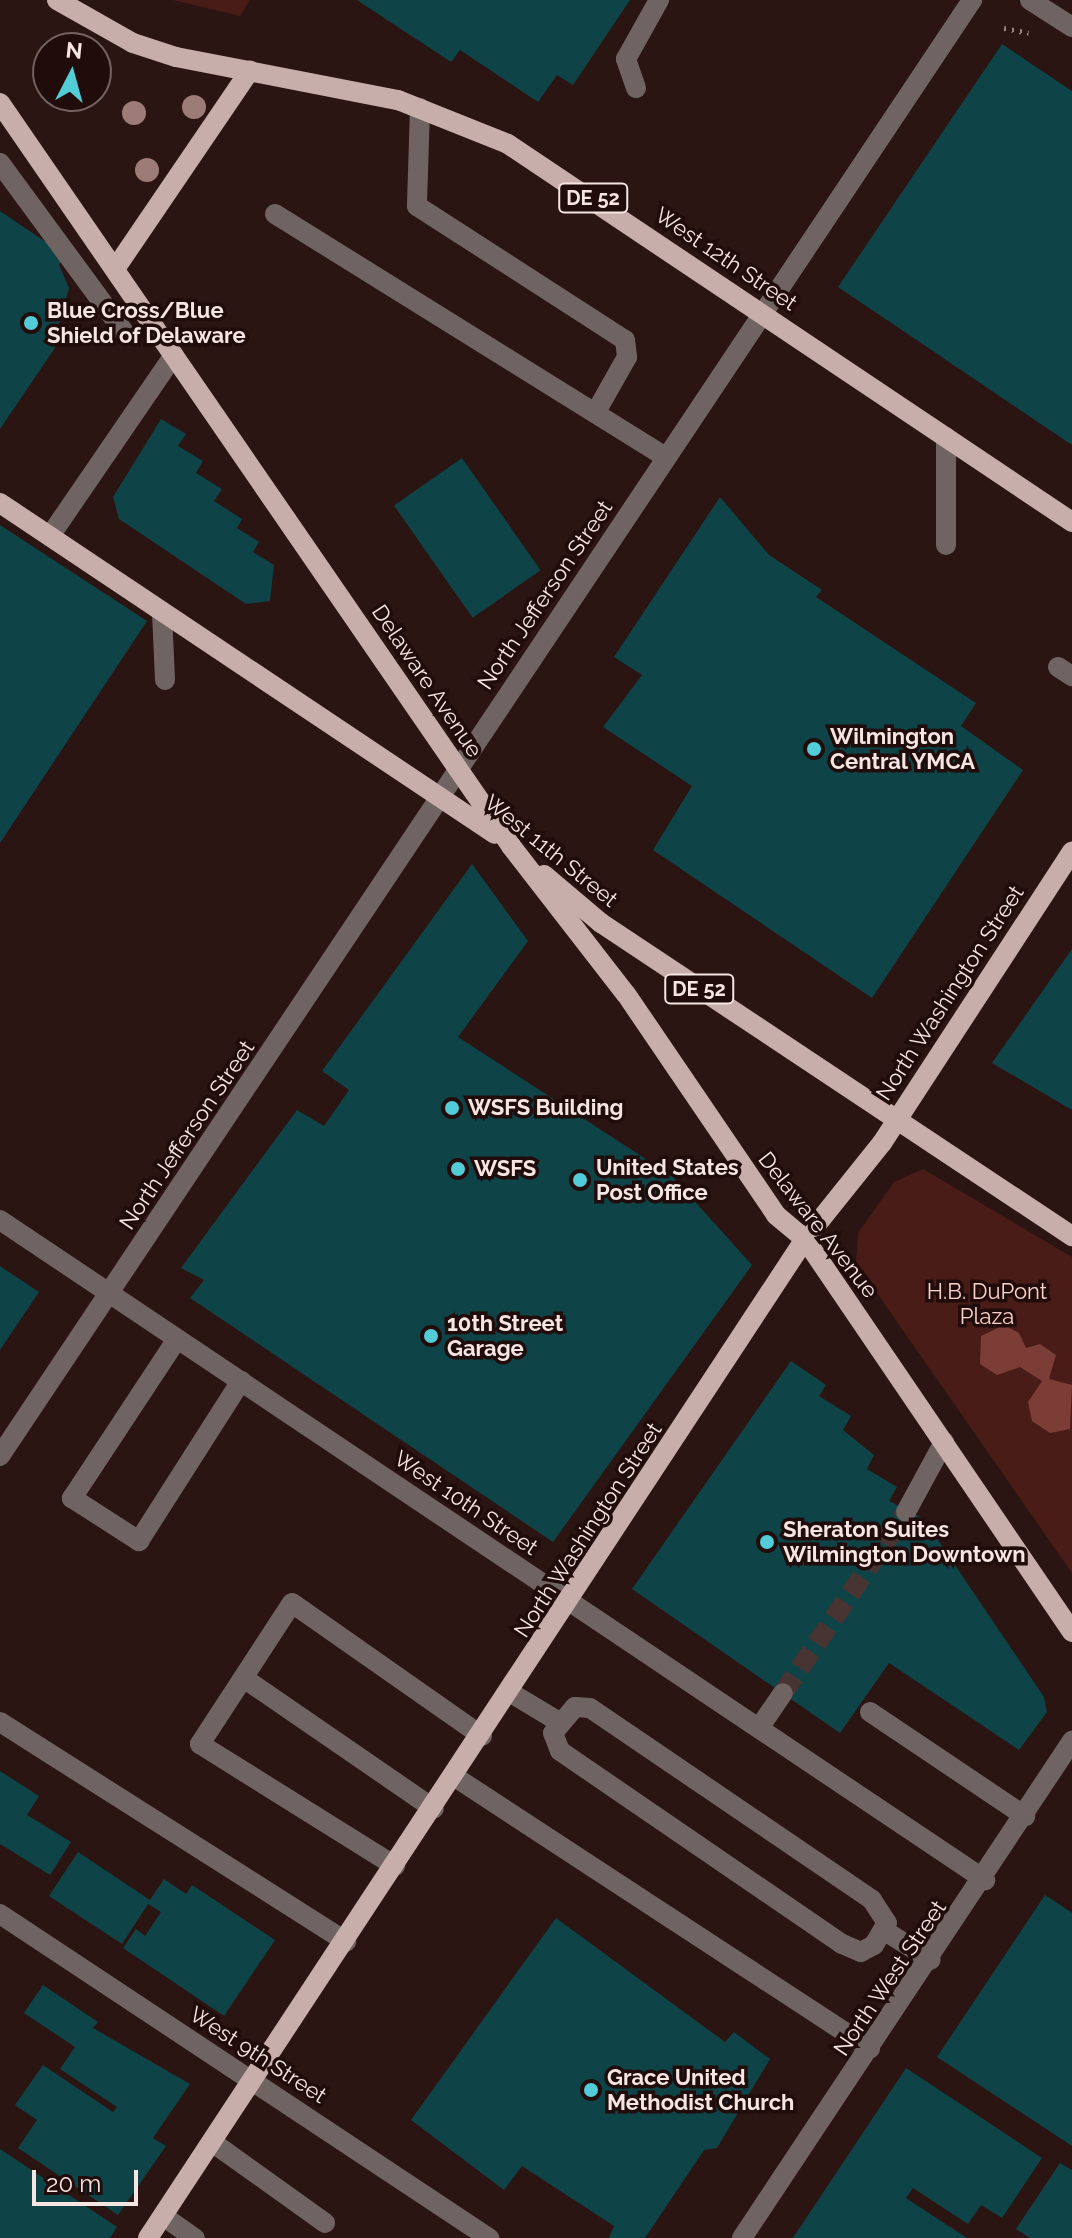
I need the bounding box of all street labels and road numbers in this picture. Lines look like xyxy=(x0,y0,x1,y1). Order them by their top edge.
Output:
road number: DE 52 xyxy=(557,182,629,214)
street label: West 12th Street xyxy=(650,202,802,316)
street label: North Jefferson Street xyxy=(472,495,618,695)
street label: Delaware Avenue xyxy=(366,599,488,763)
street label: West 11th Street xyxy=(479,789,623,913)
street label: North Washington Street xyxy=(870,880,1030,1106)
road number: DE 52 xyxy=(663,973,735,1005)
street label: North Jefferson Street xyxy=(114,1035,260,1235)
street label: Delaware Avenue xyxy=(753,1146,883,1304)
street label: North Washington Street xyxy=(508,1417,668,1643)
street label: West 10th Street xyxy=(389,1445,543,1561)
street label: North West Street xyxy=(828,1895,952,2061)
street label: West 9th Street xyxy=(185,2001,331,2109)

